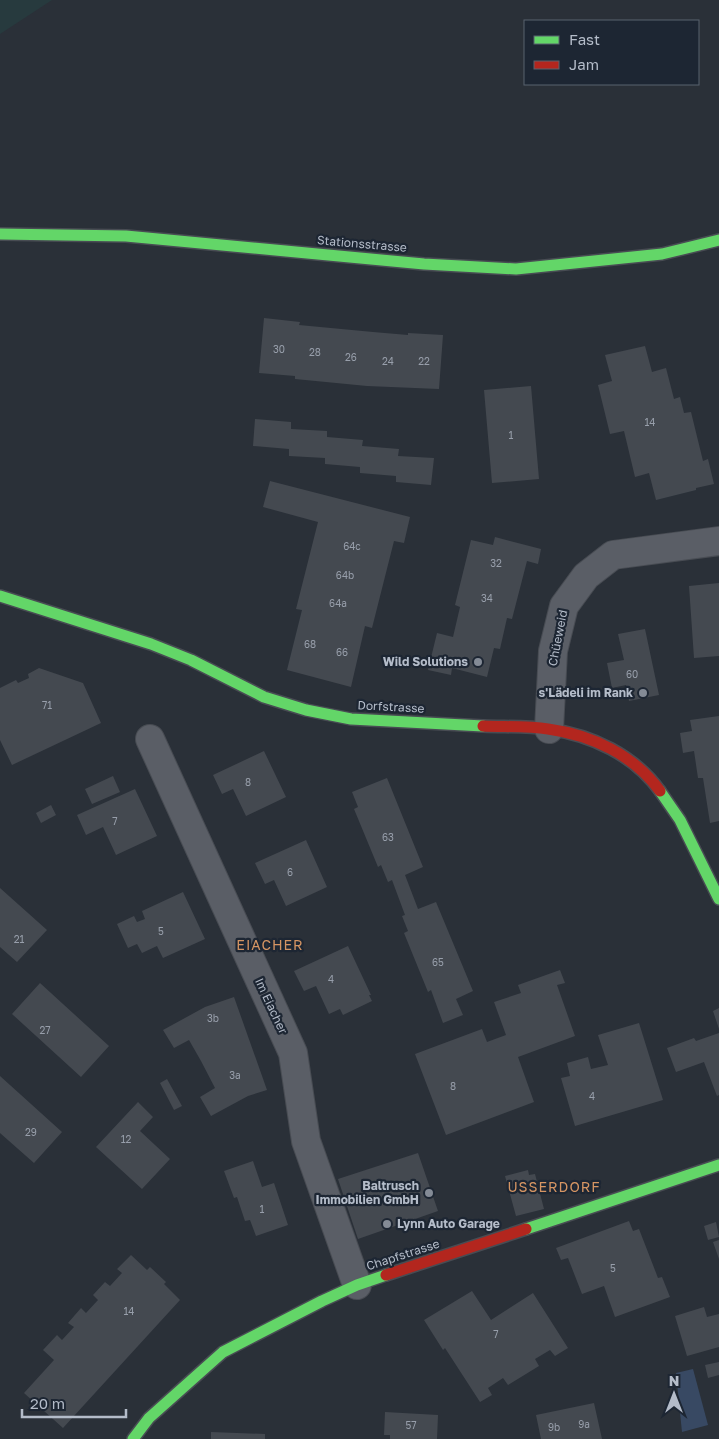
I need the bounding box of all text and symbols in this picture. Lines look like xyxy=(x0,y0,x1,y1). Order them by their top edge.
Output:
legend xyxy=(524,20,699,85)
text: Fast xyxy=(569,30,600,48)
text: Jam xyxy=(569,55,599,73)
street label: Stationsstrasse xyxy=(317,232,408,255)
house number: 30 xyxy=(273,343,285,355)
house number: 28 xyxy=(309,346,321,358)
house number: 26 xyxy=(345,351,357,363)
house number: 24 xyxy=(382,355,394,367)
house number: 22 xyxy=(418,355,430,367)
house number: 14 xyxy=(645,416,655,428)
house number: 1 xyxy=(509,429,514,441)
house number: 64c xyxy=(343,540,361,552)
house number: 32 xyxy=(490,557,502,569)
house number: 64b xyxy=(336,569,354,581)
house number: 34 xyxy=(481,592,493,604)
house number: 64a xyxy=(329,597,347,609)
street label: Chüeweid xyxy=(545,609,570,667)
house number: 68 xyxy=(304,638,316,650)
house number: 66 xyxy=(336,646,348,658)
place label: Wild Solutions xyxy=(383,654,468,669)
marker: Wild Solutions xyxy=(472,656,484,668)
house number: 60 xyxy=(626,668,638,680)
place label: s'Lädeli im Rank xyxy=(539,685,633,700)
marker: s'Lädeli im Rank xyxy=(637,687,649,699)
street label: Dorfstrasse xyxy=(357,697,425,716)
house number: 71 xyxy=(42,699,52,711)
house number: 8 xyxy=(245,776,251,788)
house number: 7 xyxy=(112,815,118,827)
house number: 63 xyxy=(382,831,394,843)
house number: 6 xyxy=(287,866,293,878)
house number: 5 xyxy=(158,925,164,937)
house number: 21 xyxy=(14,933,24,945)
district label: EIACHER xyxy=(236,936,304,953)
house number: 65 xyxy=(432,956,444,968)
house number: 4 xyxy=(328,973,334,985)
street label: Im Eiacher xyxy=(252,975,291,1037)
house number: 3b xyxy=(207,1012,219,1024)
house number: 27 xyxy=(39,1024,51,1036)
house number: 3a xyxy=(229,1069,241,1081)
house number: 8 xyxy=(450,1080,456,1092)
house number: 4 xyxy=(589,1090,595,1102)
house number: 29 xyxy=(25,1126,37,1138)
house number: 12 xyxy=(121,1133,132,1145)
place label: Baltrusch Immobilien GmbH xyxy=(316,1178,419,1207)
district label: USSERDORF xyxy=(507,1178,601,1195)
marker: Baltrusch Immobilien GmbH xyxy=(423,1187,435,1199)
house number: 1 xyxy=(260,1203,265,1215)
place label: Lynn Auto Garage xyxy=(397,1216,500,1231)
marker: Lynn Auto Garage xyxy=(381,1218,393,1230)
street label: Chapfstrasse xyxy=(364,1236,441,1273)
house number: 5 xyxy=(610,1262,616,1274)
house number: 14 xyxy=(124,1305,134,1317)
house number: 7 xyxy=(493,1328,499,1340)
north arrow xyxy=(649,1369,699,1419)
text: N xyxy=(669,1372,679,1389)
scale bar xyxy=(22,1386,126,1418)
text: 20 m xyxy=(30,1394,65,1412)
house number: 9a xyxy=(578,1418,590,1430)
house number: 57 xyxy=(405,1419,417,1431)
house number: 9b xyxy=(548,1421,560,1433)

